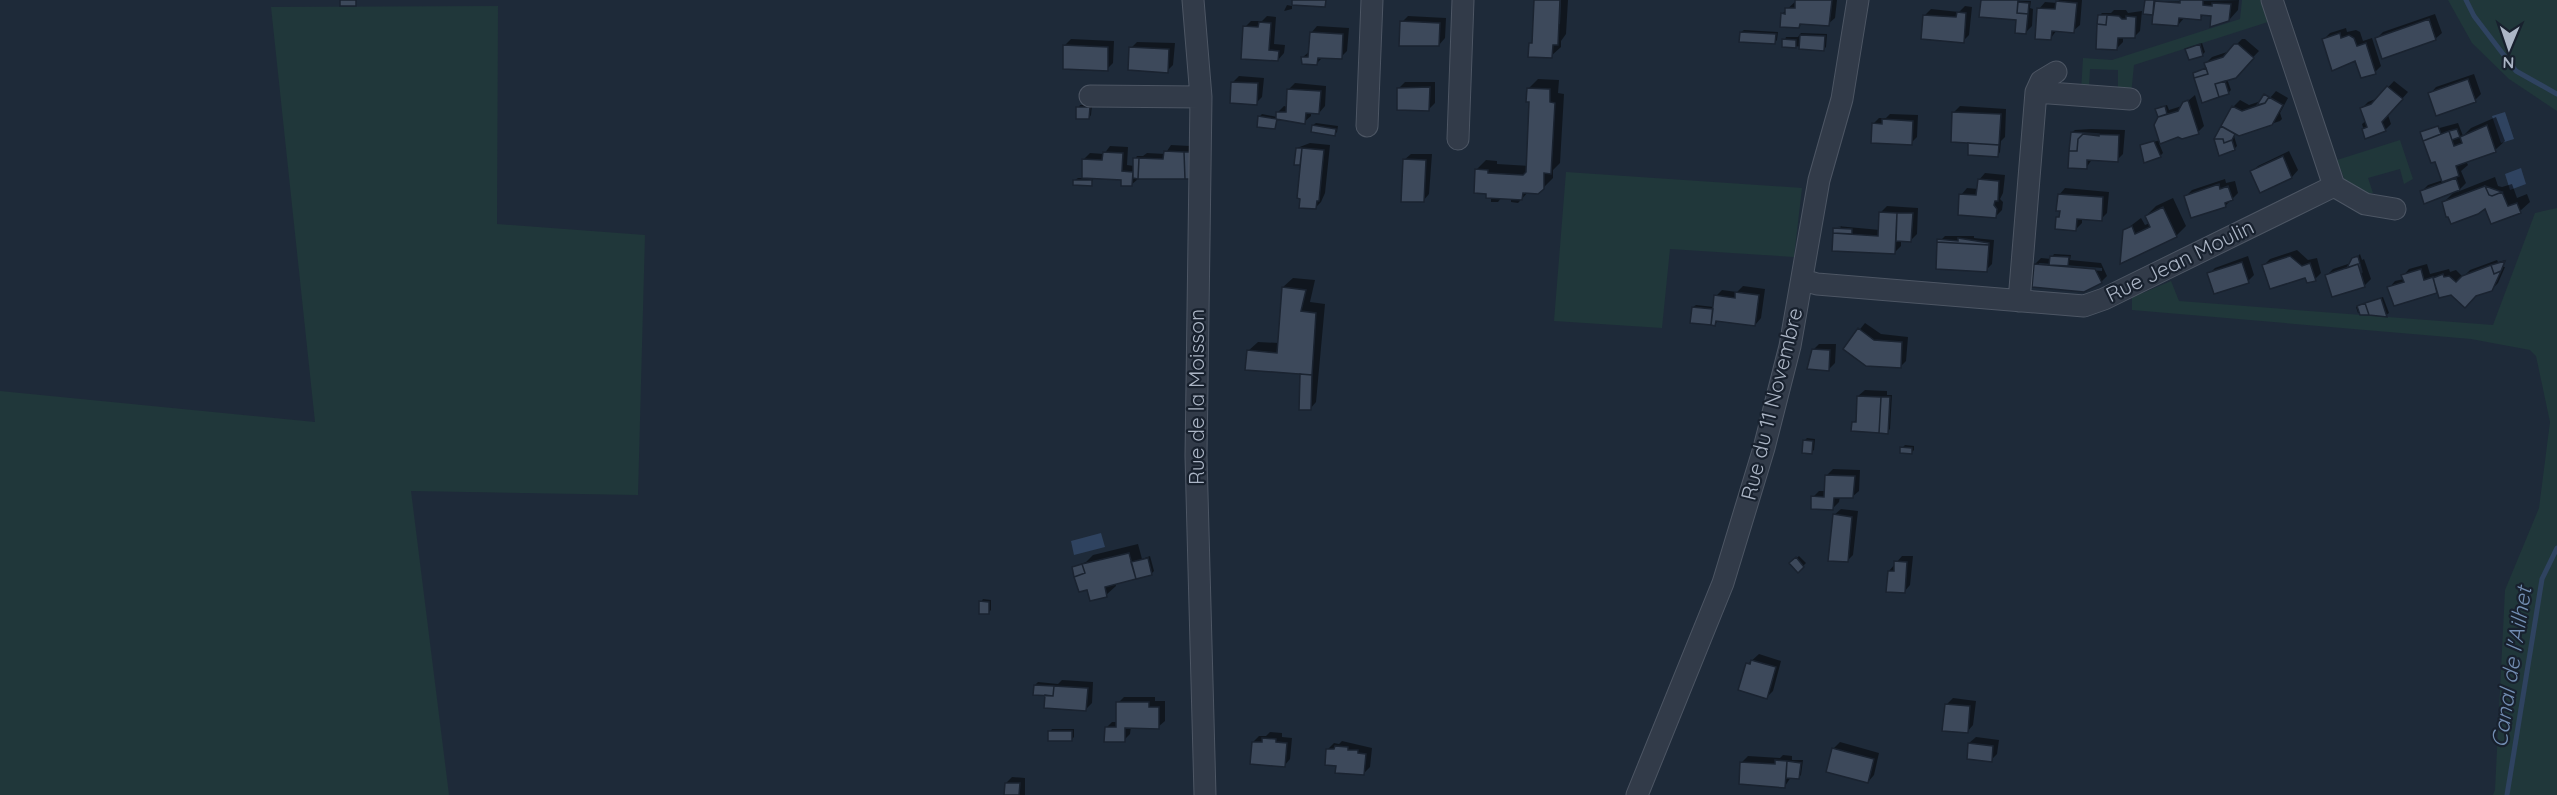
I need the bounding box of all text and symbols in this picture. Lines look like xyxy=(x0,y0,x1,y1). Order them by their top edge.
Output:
north arrow xyxy=(2479,18,2539,78)
text: N xyxy=(2502,53,2515,73)
street label: Rue Jean Moulin xyxy=(2101,213,2258,307)
street label: Rue du 11 Novembre xyxy=(1735,305,1808,503)
street label: Rue de la Moisson xyxy=(1183,309,1209,485)
water label: Canal de l'Ailhet xyxy=(2484,582,2538,749)

